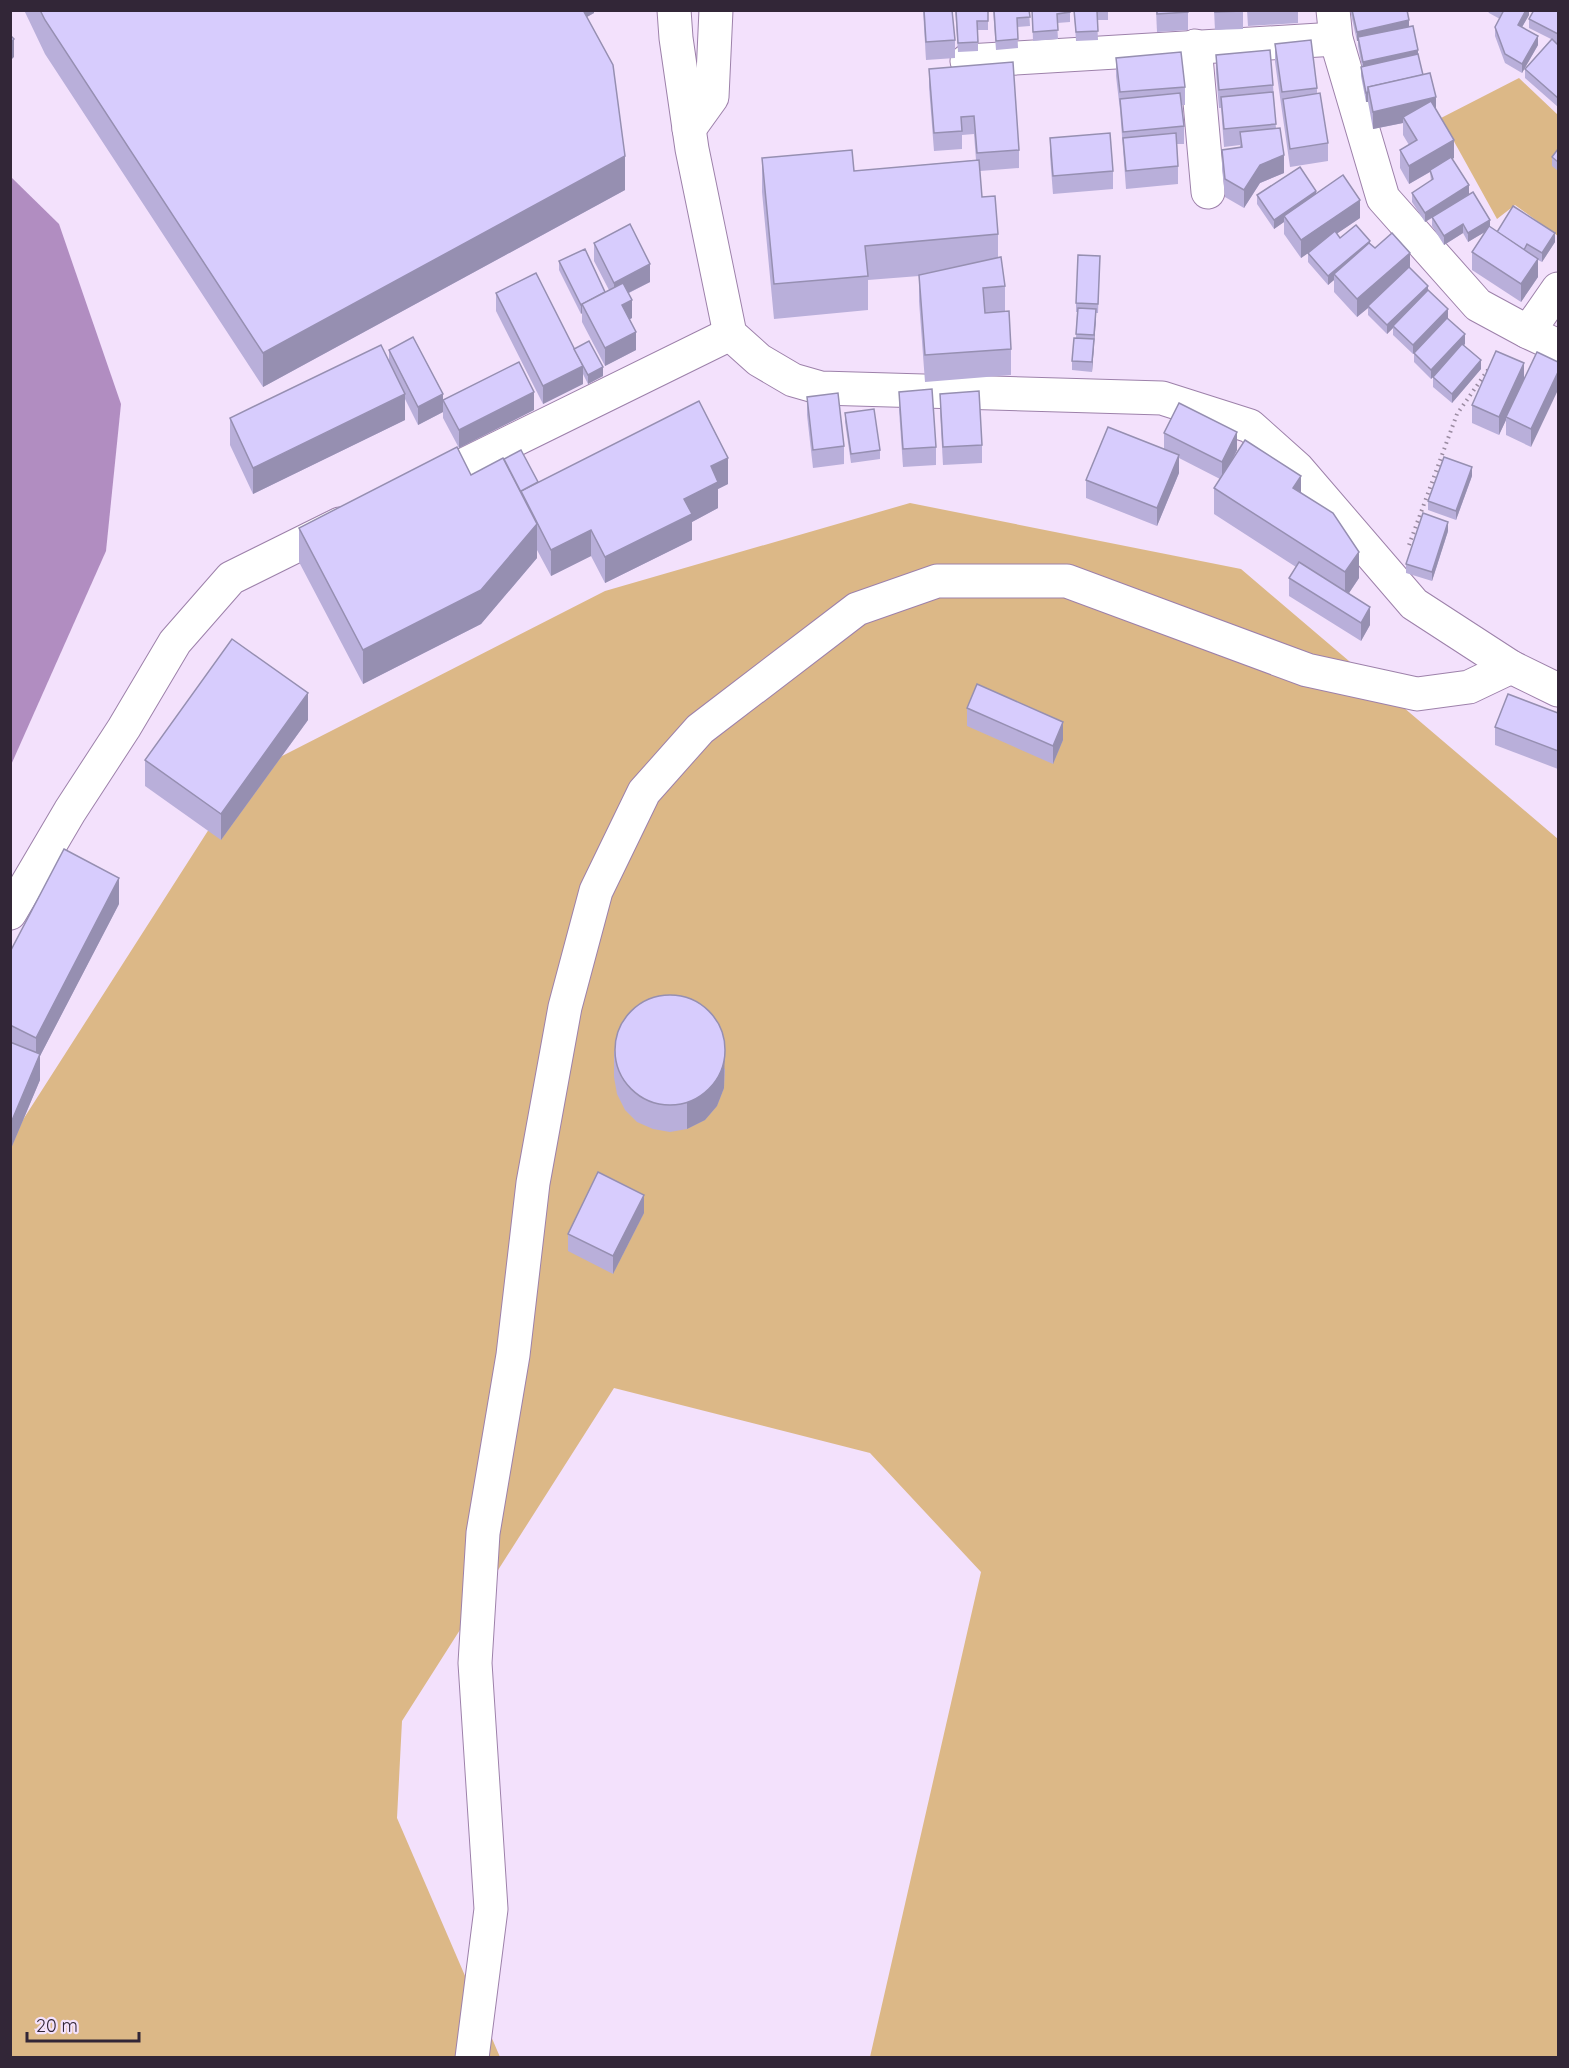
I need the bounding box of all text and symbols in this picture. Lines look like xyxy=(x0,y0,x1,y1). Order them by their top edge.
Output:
scale bar xyxy=(27,2005,140,2043)
text: 20 m xyxy=(36,2014,78,2037)

